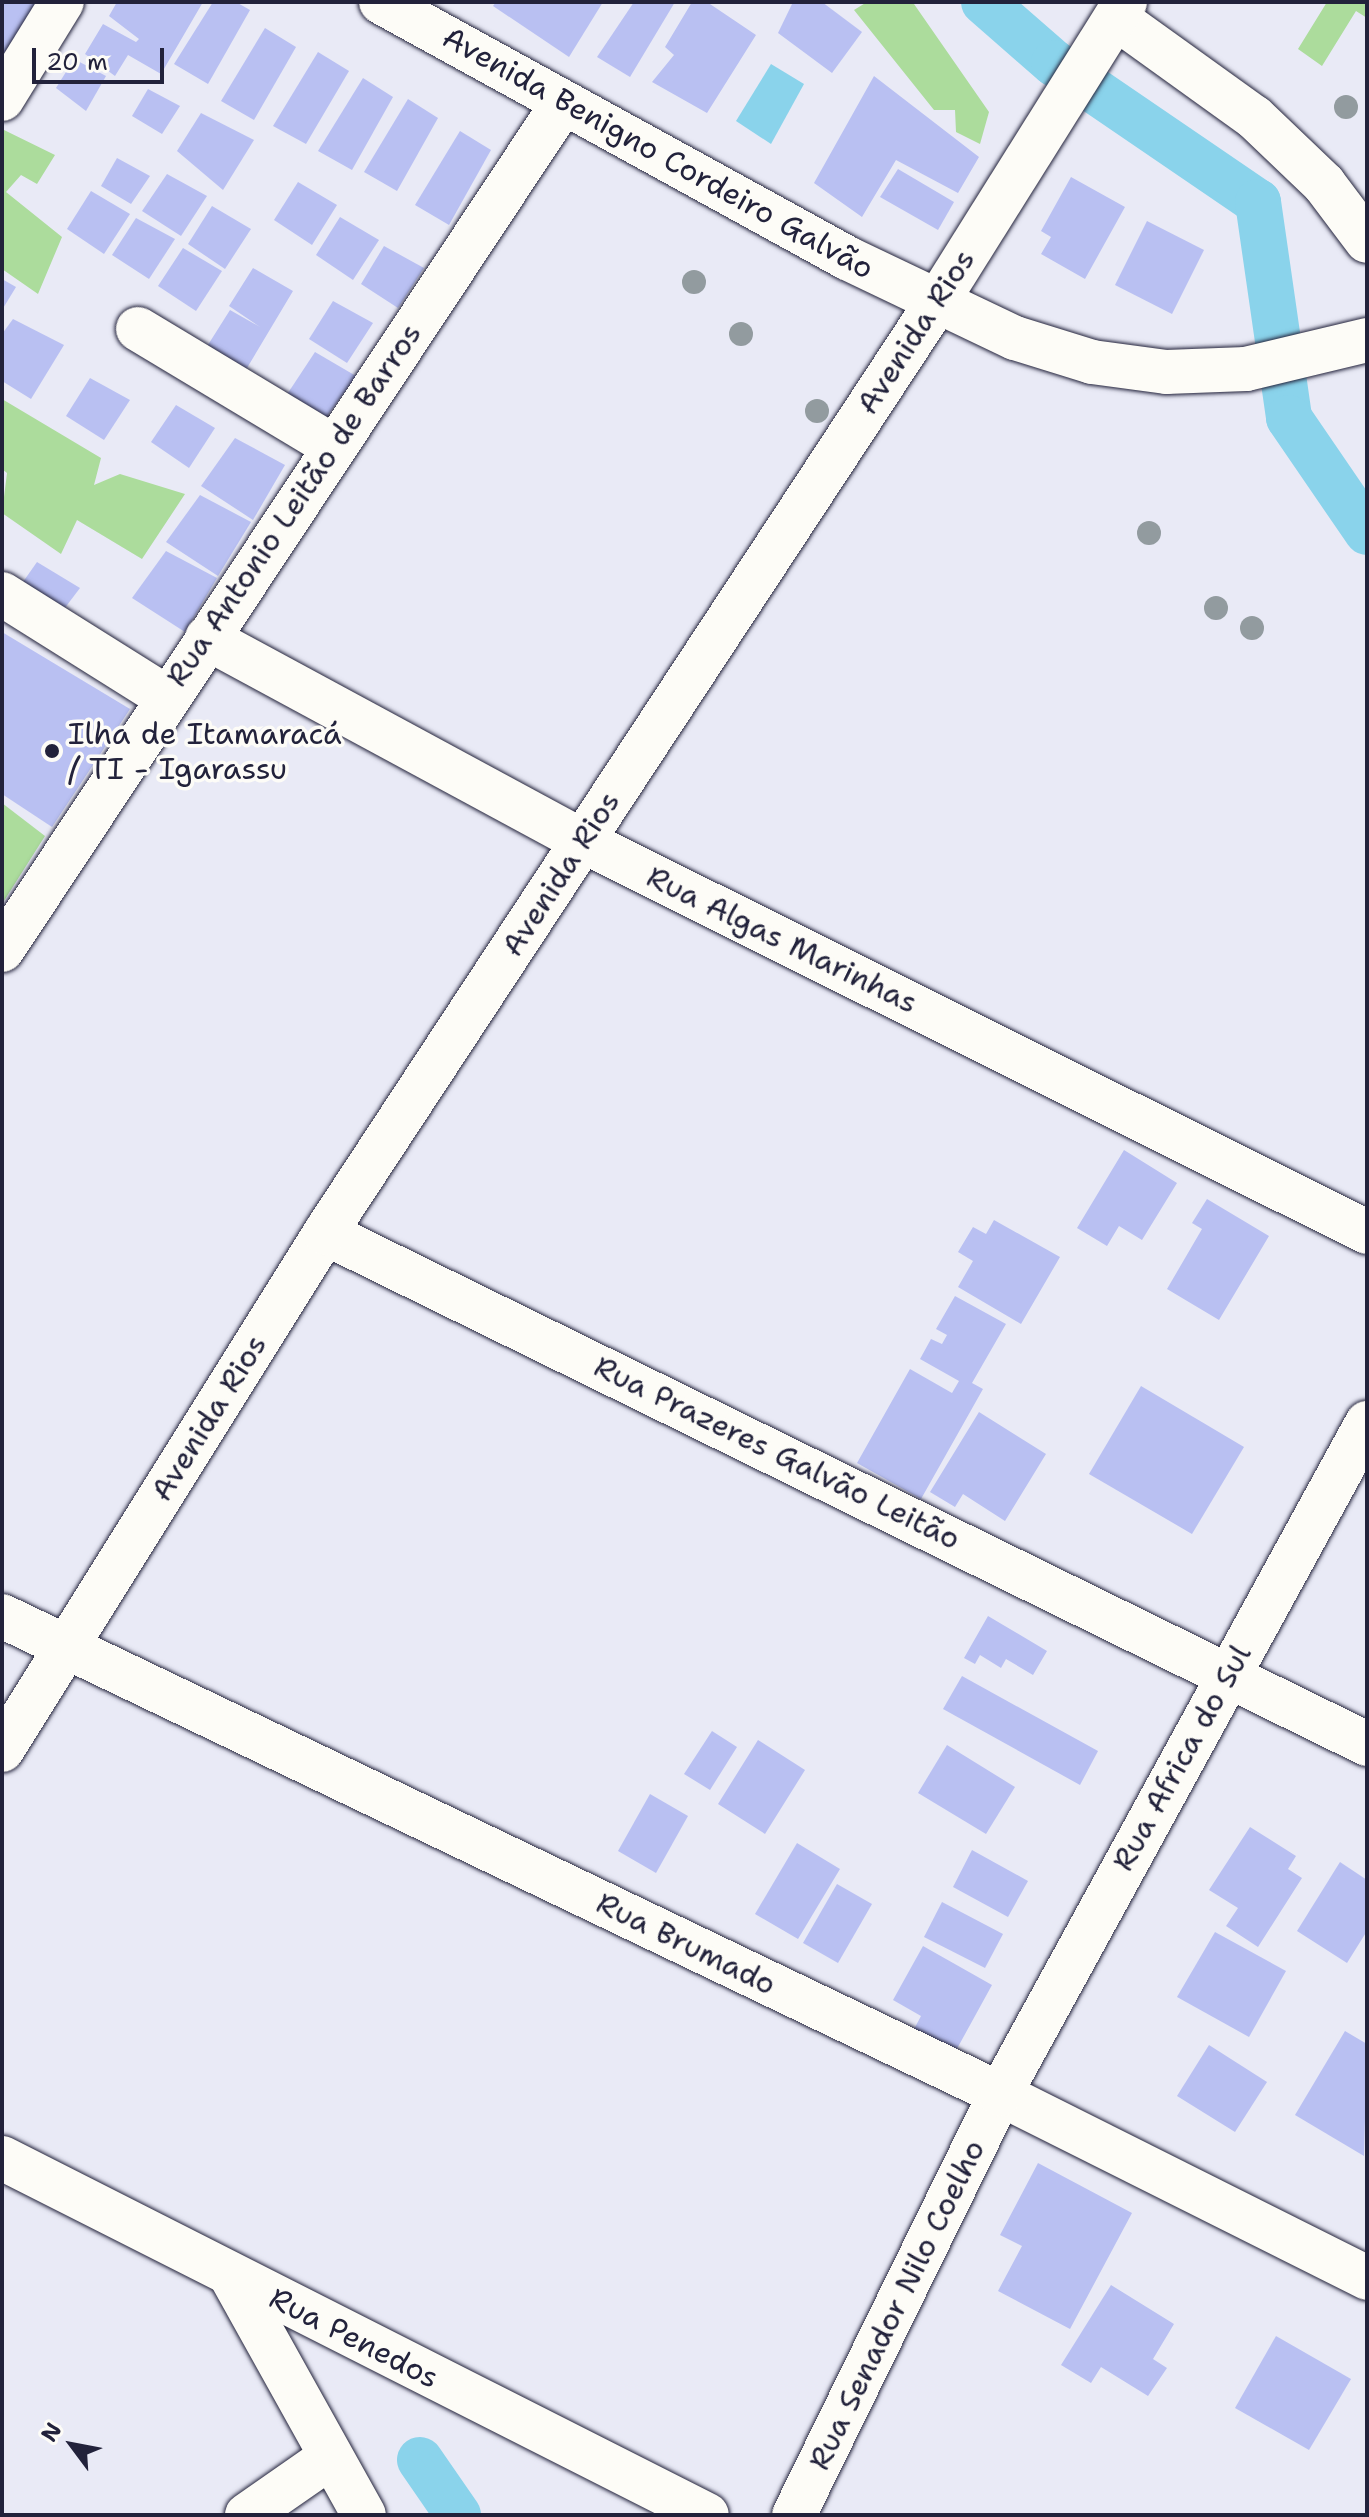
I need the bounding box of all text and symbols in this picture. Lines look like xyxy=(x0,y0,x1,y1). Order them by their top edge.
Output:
street label: Avenida Benigno Cordeiro Galvão xyxy=(436,19,880,287)
scale bar xyxy=(36,32,168,82)
text: 20 m xyxy=(46,46,108,78)
street label: Avenida Rios xyxy=(849,243,983,421)
street label: Rua Antonio Leitão de Barros xyxy=(159,317,429,693)
place label: Ilha de Itamaracá / TI - Igarassu xyxy=(68,716,342,786)
marker: Ilha de Itamaracá / TI - Igarassu xyxy=(43,742,61,760)
street label: Avenida Rios xyxy=(494,785,628,963)
street label: Rua Algas Marinhas xyxy=(641,859,923,1021)
street label: Avenida Rios xyxy=(144,1328,274,1508)
street label: Rua Prazeres Galvão Leitão xyxy=(588,1349,966,1557)
street label: Rua Africa do Sul xyxy=(1105,1639,1259,1877)
street label: Rua Brumado xyxy=(590,1885,782,2003)
street label: Rua Senador Nilo Coelho xyxy=(801,2134,993,2476)
street label: Rua Penedos xyxy=(263,2280,445,2396)
north arrow xyxy=(32,2405,112,2485)
text: N xyxy=(34,2417,68,2447)

